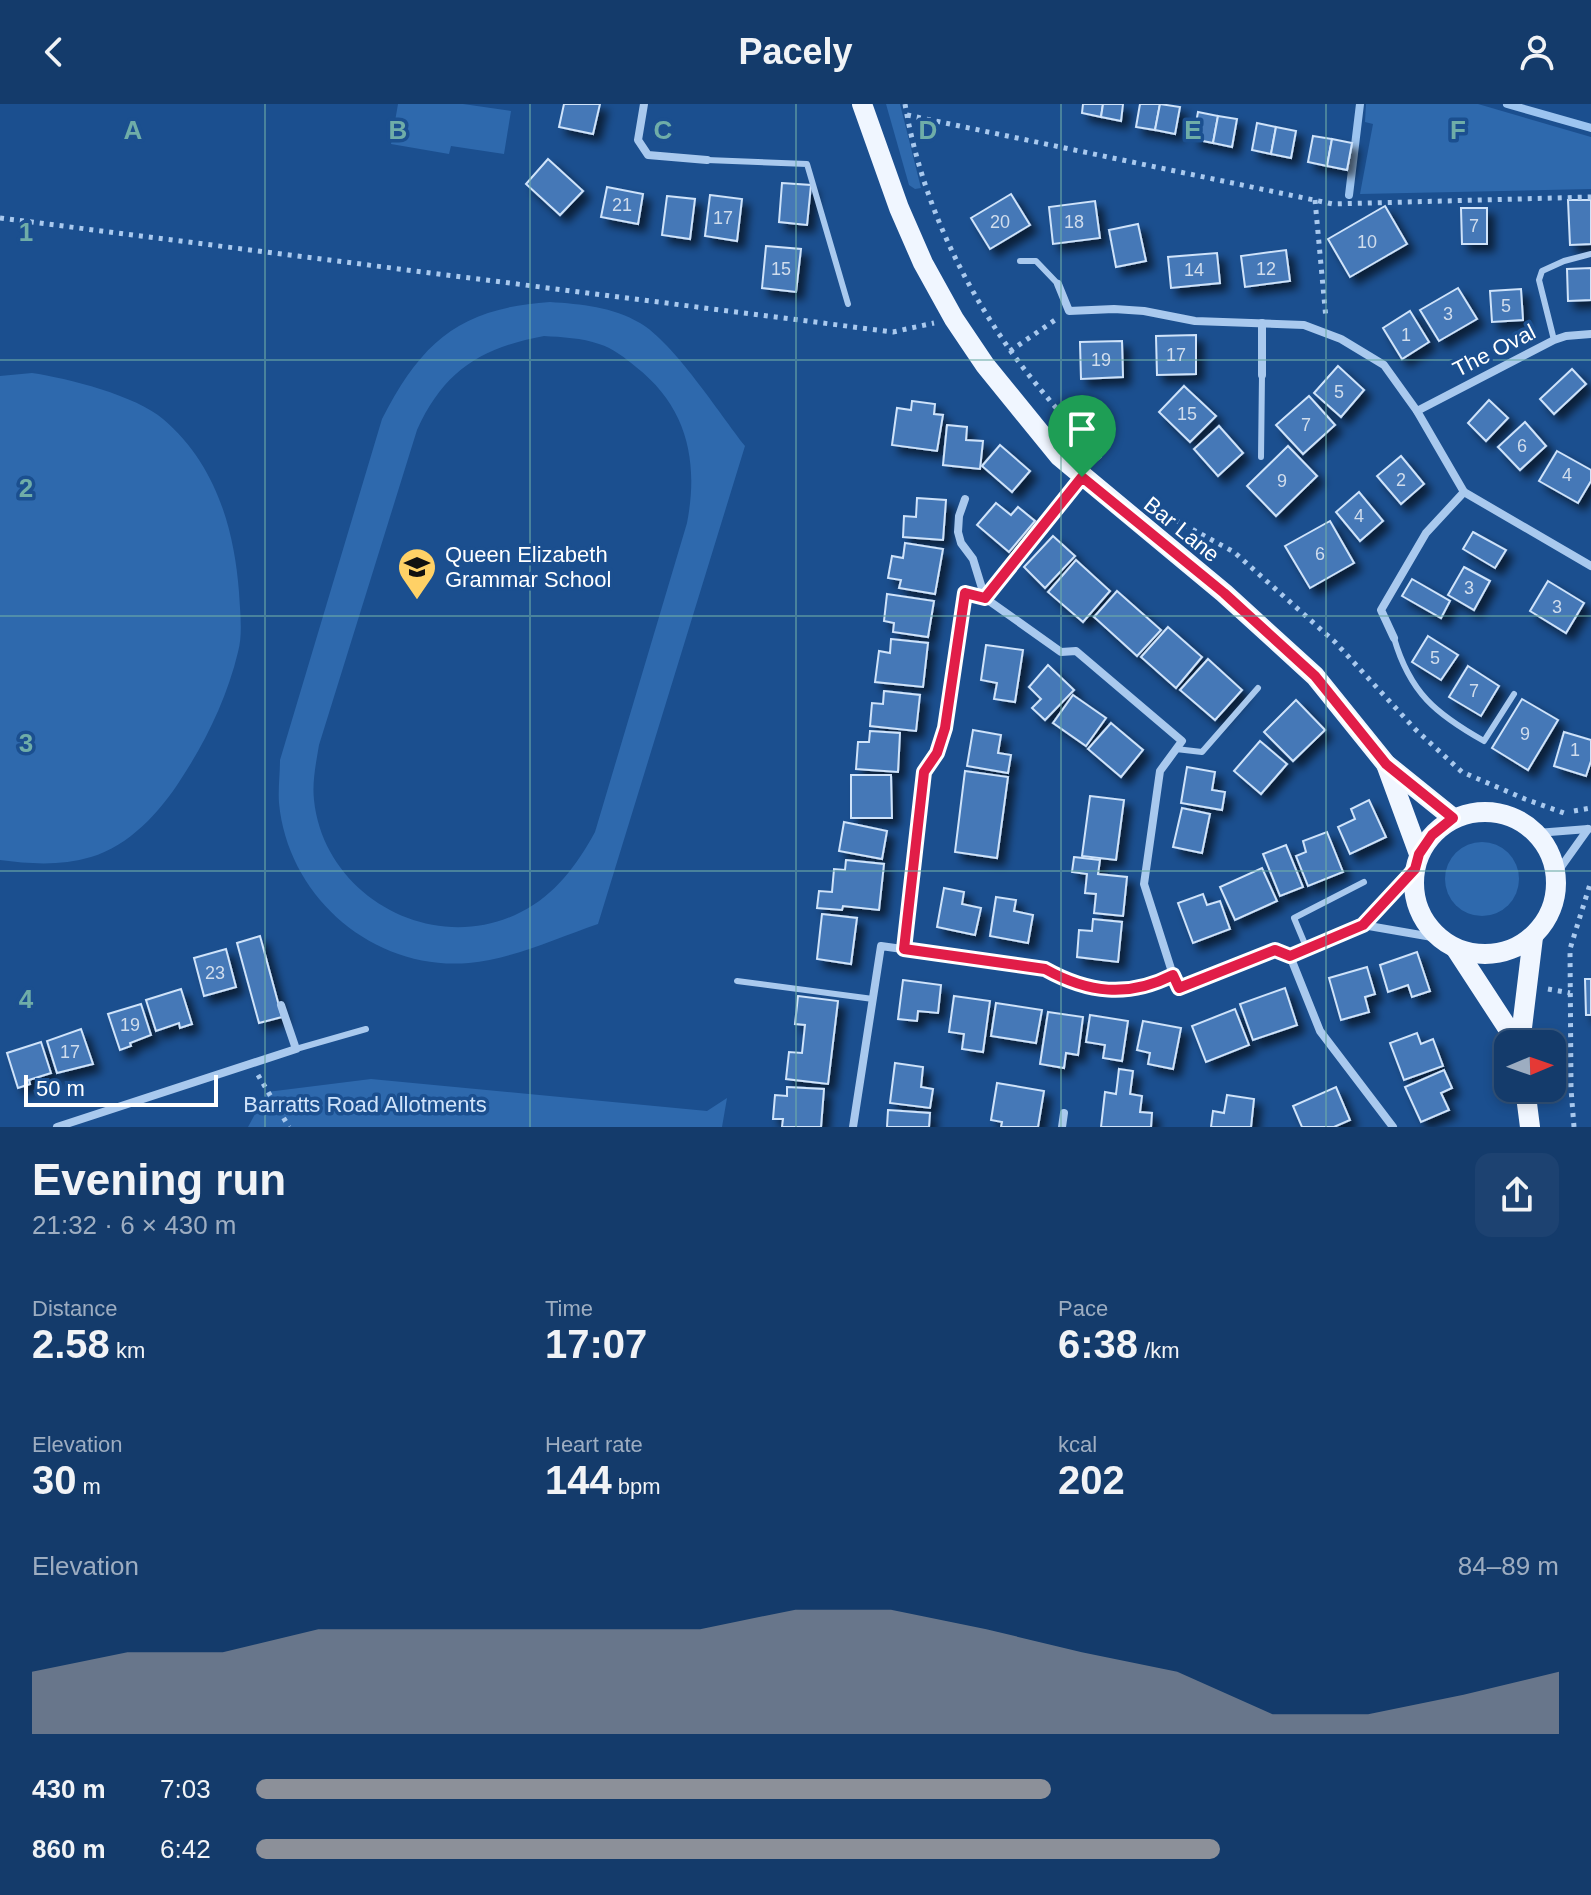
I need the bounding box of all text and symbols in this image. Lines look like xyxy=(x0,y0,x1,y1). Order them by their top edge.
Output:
icon: back xyxy=(32,30,76,74)
icon: person xyxy=(1515,30,1559,74)
text: Pacely xyxy=(738,31,853,72)
text: A xyxy=(124,115,143,145)
text: B xyxy=(389,115,407,145)
text: C xyxy=(654,115,673,145)
text: D xyxy=(919,115,937,145)
text: E xyxy=(1184,115,1202,145)
text: F xyxy=(1450,115,1466,145)
house number: 21 xyxy=(612,195,632,215)
house number: 17 xyxy=(713,208,733,228)
house number: 20 xyxy=(990,212,1010,232)
house number: 18 xyxy=(1064,212,1084,232)
house number: 7 xyxy=(1469,216,1479,236)
text: 1 xyxy=(19,217,33,247)
house number: 10 xyxy=(1357,232,1377,252)
house number: 15 xyxy=(771,259,791,279)
house number: 12 xyxy=(1256,259,1276,279)
house number: 14 xyxy=(1184,260,1204,280)
house number: 5 xyxy=(1501,296,1511,316)
house number: 3 xyxy=(1443,304,1453,324)
street label: The Oval xyxy=(1449,319,1540,382)
house number: 1 xyxy=(1401,325,1411,345)
house number: 17 xyxy=(1166,345,1186,365)
house number: 19 xyxy=(1091,350,1111,370)
house number: 5 xyxy=(1334,382,1344,402)
pin xyxy=(1048,395,1116,477)
house number: 15 xyxy=(1177,404,1197,424)
icon: arrive xyxy=(1060,407,1104,451)
house number: 7 xyxy=(1301,415,1311,435)
house number: 6 xyxy=(1517,436,1527,456)
house number: 4 xyxy=(1562,465,1572,485)
house number: 2 xyxy=(1396,470,1406,490)
house number: 9 xyxy=(1277,471,1287,491)
text: 2 xyxy=(19,473,33,503)
street label: Bar Lane xyxy=(1139,492,1224,567)
house number: 4 xyxy=(1354,506,1364,526)
place label: Queen Elizabeth Grammar School xyxy=(445,542,611,592)
house number: 6 xyxy=(1315,544,1325,564)
school or university icon: Queen Elizabeth Grammar School xyxy=(396,546,438,601)
house number: 3 xyxy=(1464,578,1474,598)
house number: 3 xyxy=(1552,597,1562,617)
house number: 5 xyxy=(1430,648,1440,668)
house number: 7 xyxy=(1469,681,1479,701)
house number: 9 xyxy=(1520,724,1530,744)
text: 3 xyxy=(19,728,33,758)
house number: 1 xyxy=(1570,740,1580,760)
house number: 23 xyxy=(205,963,225,983)
text: 4 xyxy=(19,984,34,1014)
house number: 19 xyxy=(120,1015,140,1035)
north arrow xyxy=(1494,1030,1566,1102)
map controls xyxy=(1494,1030,1566,1102)
house number: 17 xyxy=(60,1042,80,1062)
scale bar xyxy=(24,1071,218,1107)
text: 50 m xyxy=(36,1076,85,1101)
park label: Barratts Road Allotments xyxy=(243,1092,487,1117)
button: share xyxy=(1475,1153,1559,1237)
text: Evening run xyxy=(32,1155,286,1204)
text: 21:32 · 6 × 430 m xyxy=(32,1210,237,1240)
text: Distance xyxy=(32,1296,118,1321)
text: Time xyxy=(545,1296,593,1321)
text: Pace xyxy=(1058,1296,1108,1321)
text: 2.58 xyxy=(32,1322,110,1366)
text: 17:07 xyxy=(545,1322,647,1366)
text: 6:38 xyxy=(1058,1322,1138,1366)
text: km xyxy=(110,1338,145,1363)
text: /km xyxy=(1138,1338,1180,1363)
text: Elevation xyxy=(32,1432,123,1457)
text: Heart rate xyxy=(545,1432,643,1457)
text: kcal xyxy=(1058,1432,1097,1457)
text: 30 xyxy=(32,1458,77,1502)
text: 144 xyxy=(545,1458,612,1502)
text: 202 xyxy=(1058,1458,1125,1502)
text: m xyxy=(77,1474,101,1499)
text: bpm xyxy=(612,1474,661,1499)
text: Elevation xyxy=(32,1551,139,1581)
text: 84–89 m xyxy=(1458,1551,1559,1581)
text: 430 m xyxy=(32,1774,106,1804)
text: 7:03 xyxy=(160,1774,211,1804)
text: 860 m xyxy=(32,1834,106,1864)
text: 6:42 xyxy=(160,1834,211,1864)

